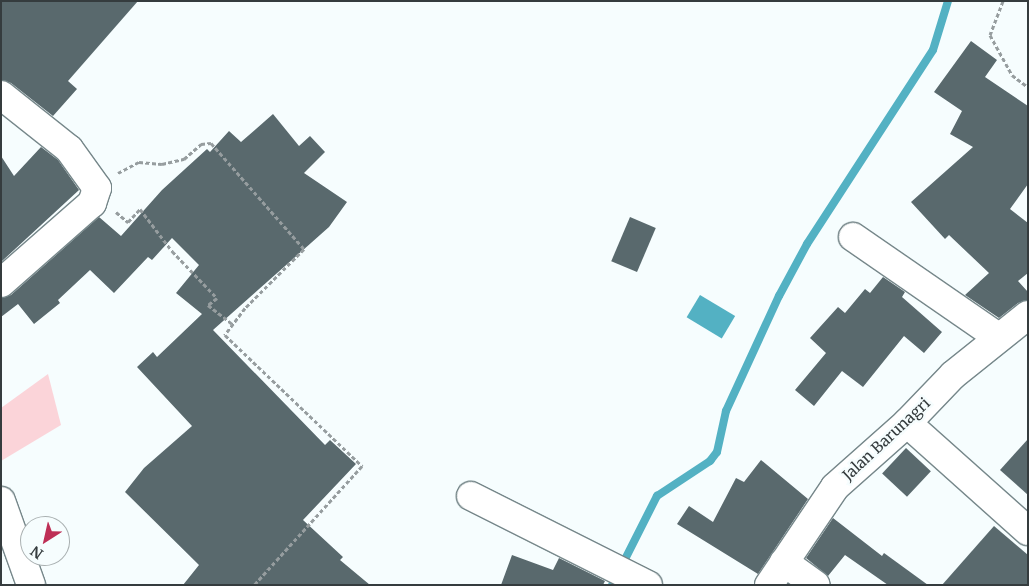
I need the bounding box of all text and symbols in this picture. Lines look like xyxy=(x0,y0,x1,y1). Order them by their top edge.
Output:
street label: Jalan Barunagri xyxy=(839,394,933,484)
north arrow xyxy=(20,516,70,566)
text: N xyxy=(27,542,47,563)

